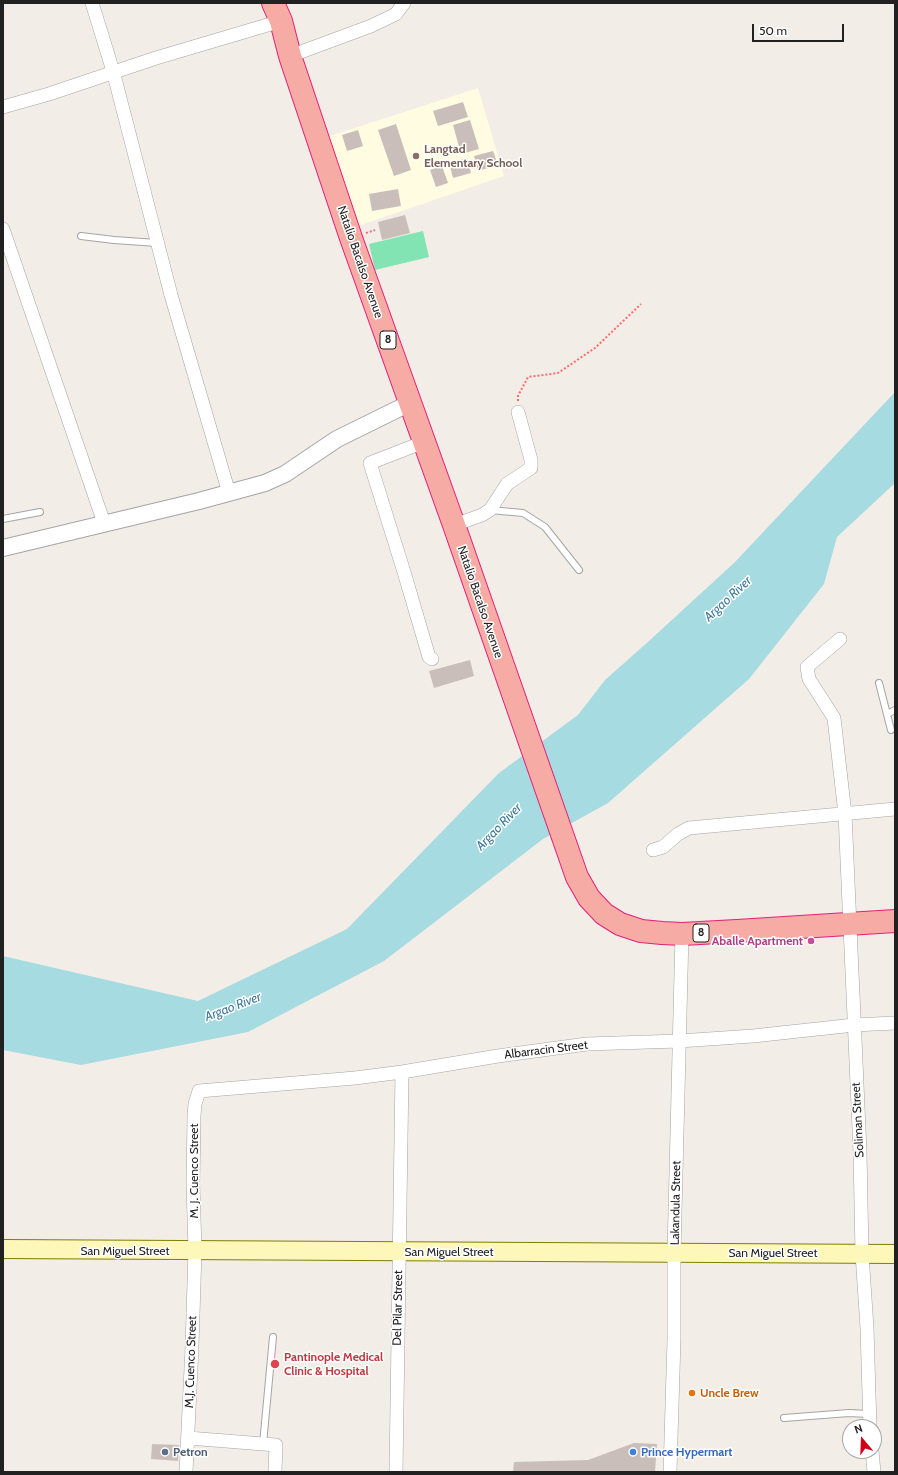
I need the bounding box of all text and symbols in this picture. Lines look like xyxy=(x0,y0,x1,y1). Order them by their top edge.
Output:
scale bar xyxy=(754,16,846,42)
text: 50 m xyxy=(759,23,787,38)
place label: Langtad Elementary School xyxy=(424,142,522,170)
marker: Langtad Elementary School xyxy=(411,151,421,161)
street label: Natalio Bacalso Avenue xyxy=(334,204,386,320)
road number: 8 xyxy=(380,331,396,349)
street label: Natalio Bacalso Avenue xyxy=(454,544,506,660)
water label: Argao River xyxy=(701,573,755,625)
water label: Argao River xyxy=(473,800,525,854)
road number: 8 xyxy=(693,924,709,942)
place label: Aballe Apartment xyxy=(712,934,803,948)
marker: Aballe Apartment xyxy=(806,936,816,946)
water label: Argao River xyxy=(203,989,263,1025)
street label: Albarracin Street xyxy=(503,1038,589,1062)
street label: Soliman Street xyxy=(849,1082,867,1158)
street label: M. J. Cuenco Street xyxy=(187,1123,201,1219)
street label: Lakandula Street xyxy=(668,1161,684,1245)
street label: San Miguel Street xyxy=(80,1244,170,1258)
street label: San Miguel Street xyxy=(404,1245,494,1259)
street label: San Miguel Street xyxy=(728,1246,818,1260)
street label: Del Pilar Street xyxy=(390,1270,406,1346)
street label: M.J. Cuenco Street xyxy=(182,1316,200,1408)
place label: Pantinople Medical Clinic & Hospital xyxy=(284,1350,383,1378)
marker: Pantinople Medical Clinic & Hospital xyxy=(269,1358,281,1370)
place label: Uncle Brew xyxy=(700,1386,759,1400)
marker: Uncle Brew xyxy=(687,1388,697,1398)
north arrow xyxy=(842,1419,882,1459)
text: N xyxy=(852,1421,864,1436)
place label: Petron xyxy=(173,1445,208,1459)
place label: Prince Hypermart xyxy=(641,1445,732,1459)
marker: Petron xyxy=(160,1447,170,1457)
marker: Prince Hypermart xyxy=(628,1447,638,1457)

